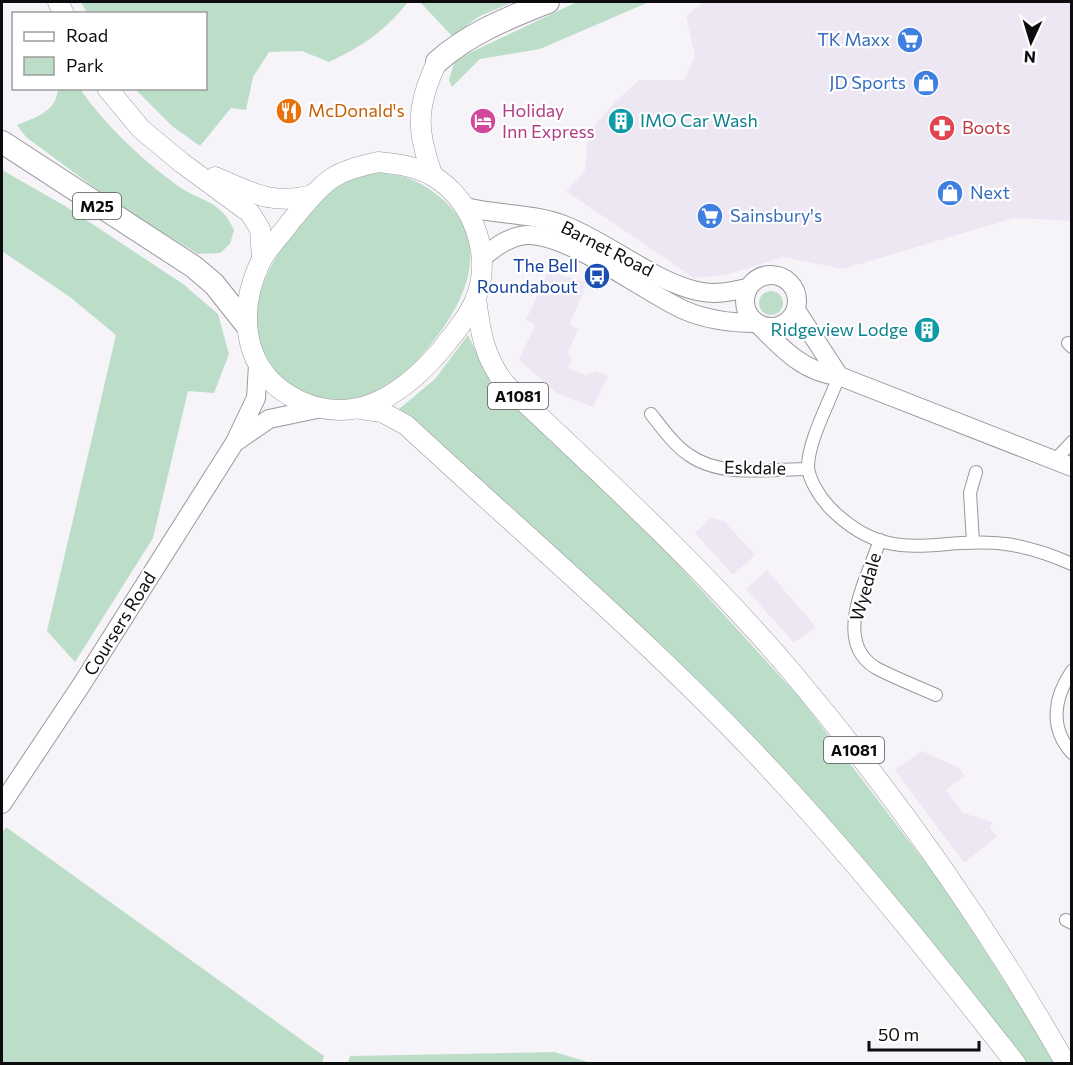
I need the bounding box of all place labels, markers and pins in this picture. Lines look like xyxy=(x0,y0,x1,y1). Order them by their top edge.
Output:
supermarket icon: TK Maxx xyxy=(895,25,925,55)
place label: TK Maxx xyxy=(817,28,890,50)
shop icon: JD Sports xyxy=(911,68,941,98)
place label: JD Sports xyxy=(829,71,906,93)
restaurant icon: McDonald's xyxy=(274,96,304,126)
place label: McDonald's xyxy=(308,99,405,121)
place label: Holiday Inn Express xyxy=(502,99,595,142)
hotel icon: Holiday Inn Express xyxy=(468,106,498,136)
building icon: IMO Car Wash xyxy=(606,106,636,136)
place label: IMO Car Wash xyxy=(640,109,758,131)
pharmacy icon: Boots xyxy=(927,113,957,143)
place label: Boots xyxy=(962,116,1011,138)
shop icon: Next xyxy=(935,178,965,208)
place label: Next xyxy=(970,181,1010,203)
supermarket icon: Sainsbury's xyxy=(695,201,725,231)
place label: Sainsbury's xyxy=(730,204,822,226)
place label: The Bell Roundabout xyxy=(477,254,578,297)
bus stop icon: The Bell Roundabout xyxy=(582,261,612,291)
building icon: Ridgeview Lodge xyxy=(912,315,942,345)
place label: Ridgeview Lodge xyxy=(771,318,908,340)

